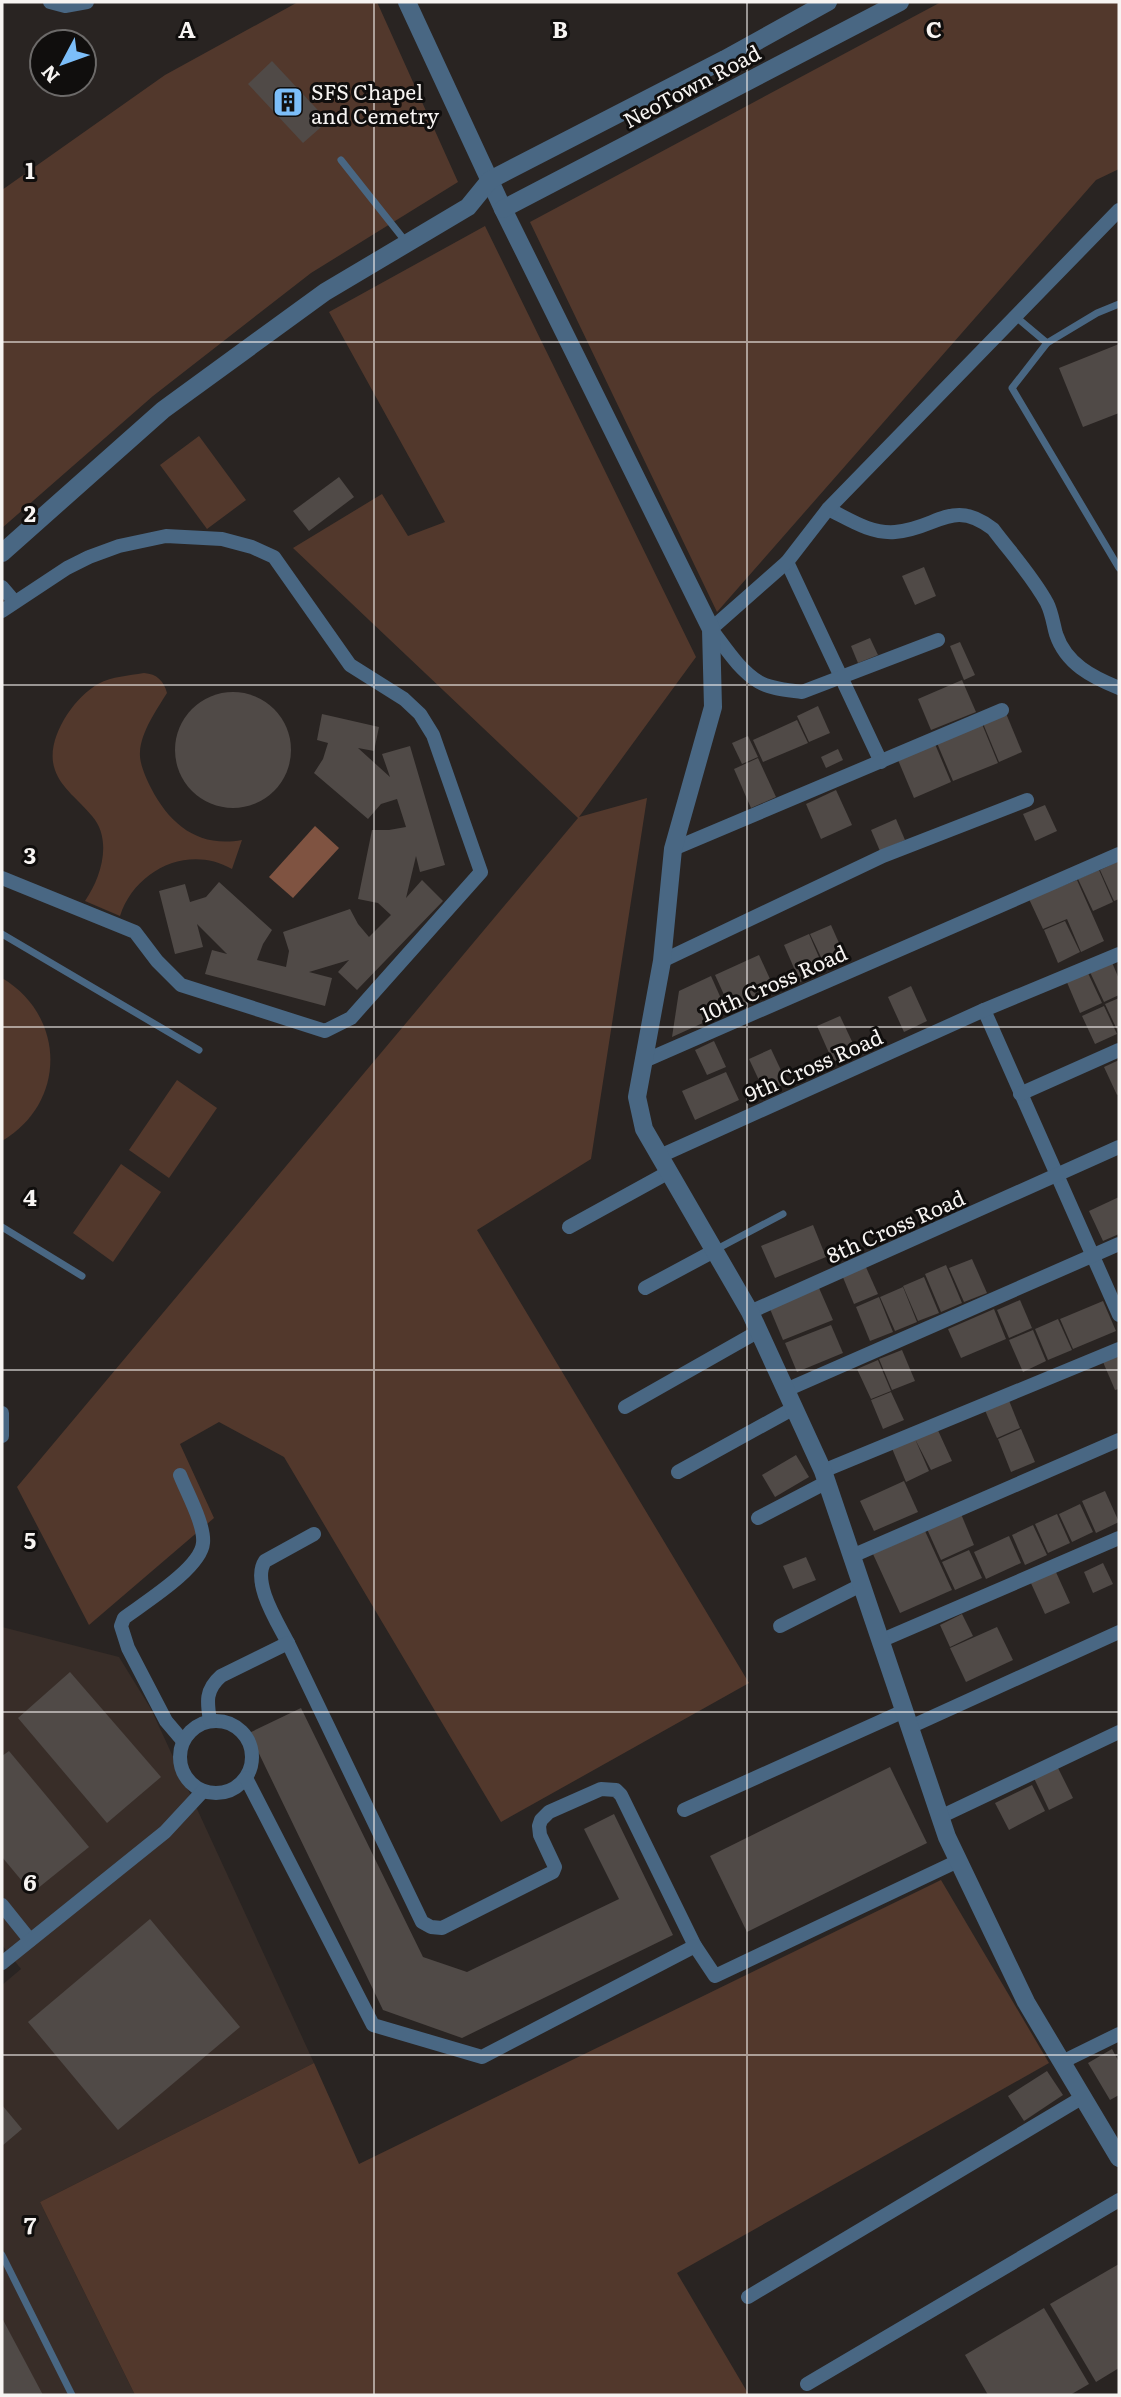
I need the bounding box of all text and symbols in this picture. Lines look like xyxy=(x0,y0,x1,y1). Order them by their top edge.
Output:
text: A xyxy=(178,11,196,45)
text: B xyxy=(552,11,568,45)
text: C xyxy=(926,11,942,45)
north arrow xyxy=(28,28,98,98)
street label: NeoTown Road xyxy=(617,36,765,134)
text: N xyxy=(34,60,65,90)
place label: SFS Chapel and Cemetry xyxy=(311,75,440,130)
building icon: SFS Chapel and Cemetry xyxy=(271,85,305,119)
text: 1 xyxy=(25,152,35,186)
text: 2 xyxy=(24,495,36,529)
text: 3 xyxy=(24,837,36,871)
street label: 10th Cross Road xyxy=(695,936,852,1028)
street label: 9th Cross Road xyxy=(739,1020,887,1108)
text: 4 xyxy=(23,1179,37,1213)
street label: 8th Cross Road xyxy=(821,1181,969,1269)
text: 5 xyxy=(24,1522,36,1556)
text: 6 xyxy=(23,1864,37,1898)
text: 7 xyxy=(24,2207,37,2241)

